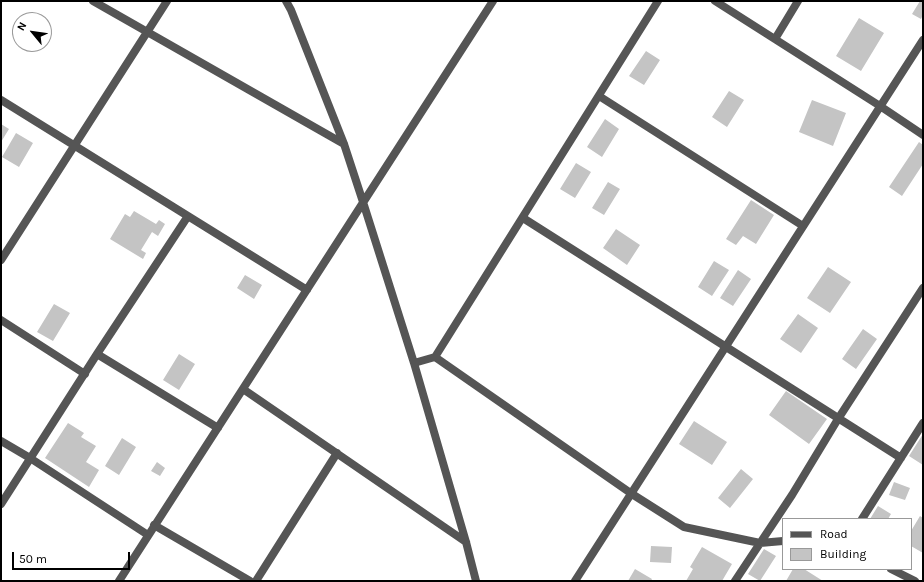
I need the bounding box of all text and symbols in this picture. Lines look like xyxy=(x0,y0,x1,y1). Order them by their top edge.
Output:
north arrow xyxy=(12,12,52,52)
text: N xyxy=(14,20,30,33)
legend xyxy=(782,518,912,570)
text: Road xyxy=(820,527,848,541)
scale bar xyxy=(14,544,132,570)
text: Building xyxy=(820,547,866,561)
text: 50 m xyxy=(19,552,47,566)

